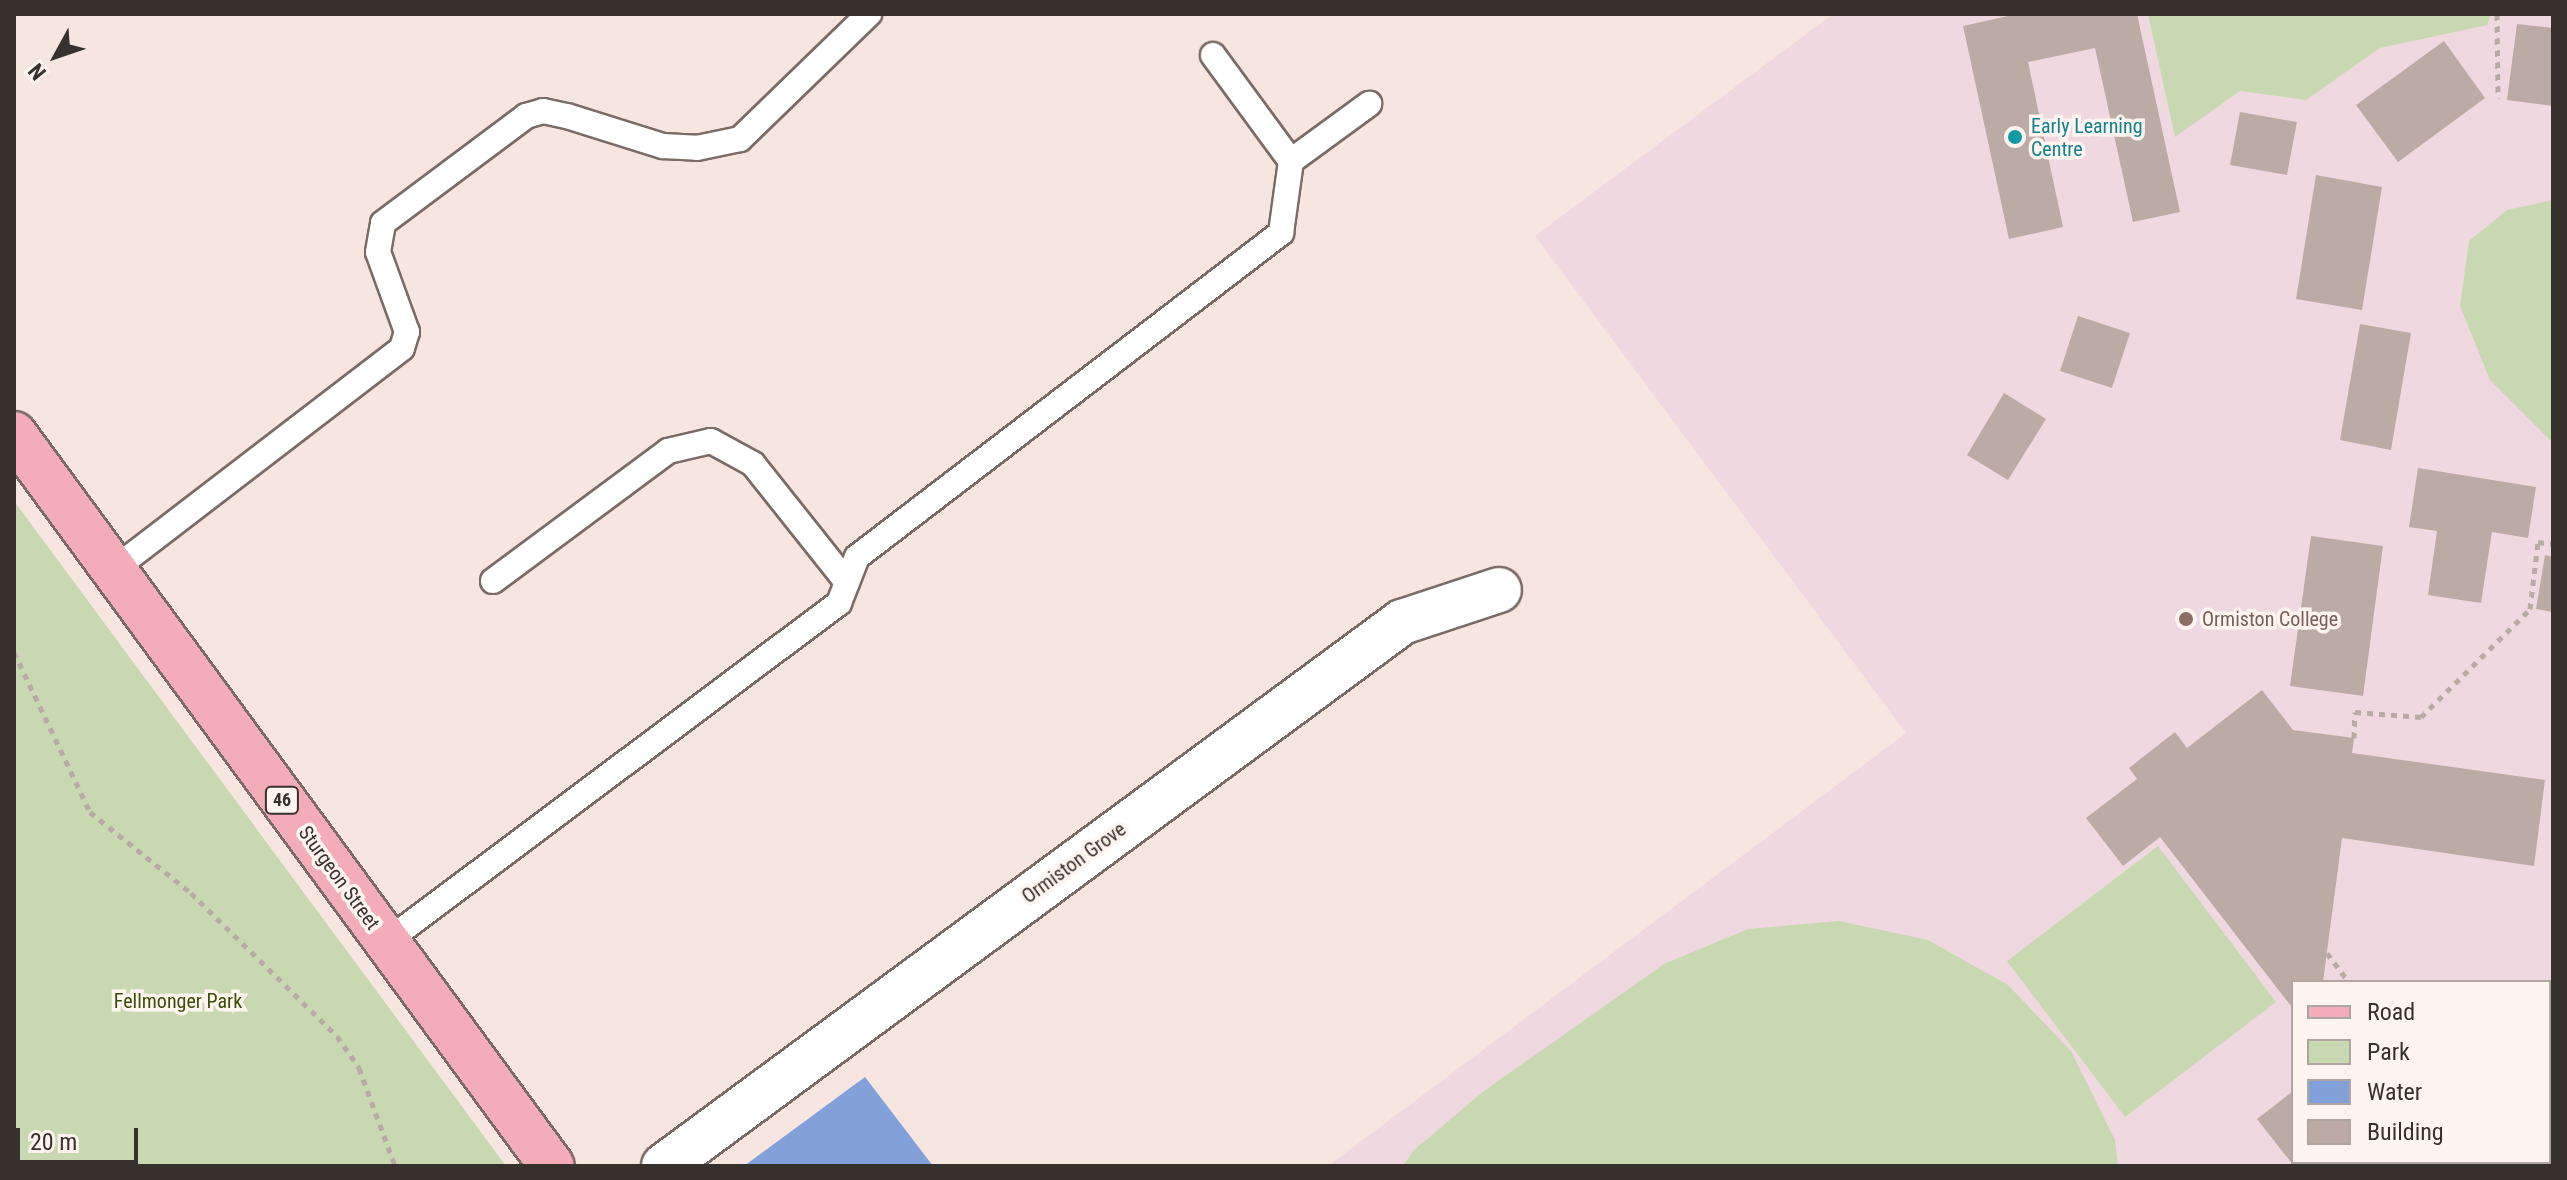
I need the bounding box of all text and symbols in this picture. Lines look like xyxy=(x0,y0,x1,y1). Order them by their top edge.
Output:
north arrow xyxy=(16,16,96,96)
text: N xyxy=(23,59,51,85)
place label: Early Learning Centre xyxy=(2031,114,2143,161)
marker: Early Learning Centre xyxy=(2006,128,2024,146)
place label: Ormiston College xyxy=(2202,607,2338,631)
marker: Ormiston College xyxy=(2177,610,2195,628)
road number: 46 xyxy=(264,786,300,814)
street label: Ormiston Grove xyxy=(1017,817,1131,909)
street label: Sturgeon Street xyxy=(293,821,385,935)
legend xyxy=(2291,980,2551,1164)
park label: Fellmonger Park xyxy=(114,989,242,1013)
text: Road xyxy=(2367,998,2415,1026)
text: Park xyxy=(2367,1038,2410,1066)
text: Water xyxy=(2367,1078,2422,1106)
scale bar xyxy=(20,1112,142,1162)
text: Building xyxy=(2367,1118,2444,1146)
text: 20 m xyxy=(30,1128,77,1156)

